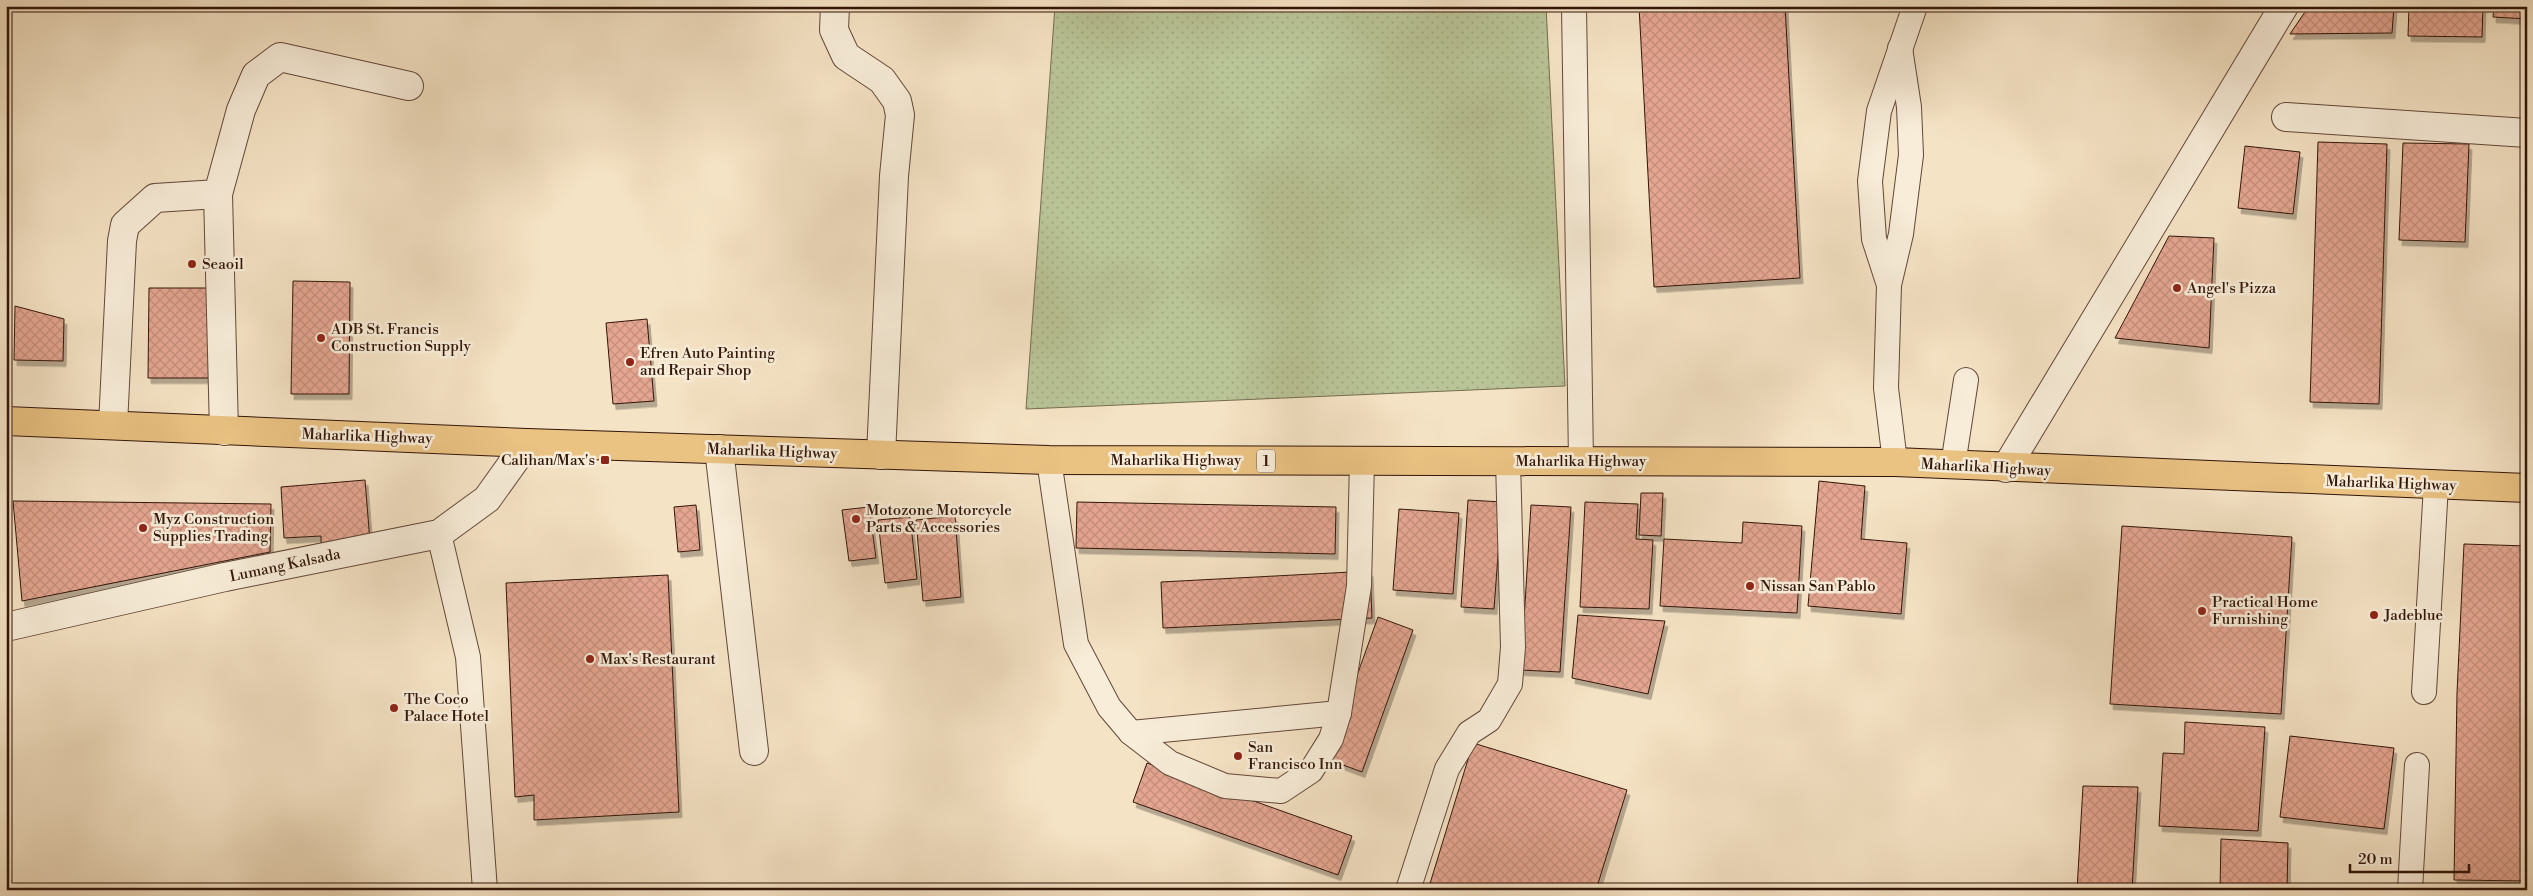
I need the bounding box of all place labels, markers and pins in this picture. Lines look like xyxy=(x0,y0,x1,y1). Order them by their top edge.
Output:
place label: Seaoil xyxy=(202,255,244,274)
marker: Seaoil xyxy=(186,258,198,270)
place label: Angel's Pizza xyxy=(2186,279,2276,298)
marker: Angel's Pizza xyxy=(2171,282,2183,294)
place label: ADB St. Francis Construction Supply xyxy=(330,320,471,356)
marker: ADB St. Francis Construction Supply xyxy=(315,332,327,344)
place label: Efren Auto Painting and Repair Shop xyxy=(640,344,775,380)
marker: Efren Auto Painting and Repair Shop xyxy=(624,356,636,368)
place label: Calihan/Max's xyxy=(501,451,595,470)
marker: Calihan/Max's xyxy=(599,454,611,466)
place label: Motozone Motorcycle Parts & Accessories xyxy=(866,501,1012,537)
place label: Myz Construction Supplies Trading xyxy=(153,510,274,546)
marker: Motozone Motorcycle Parts & Accessories xyxy=(850,513,862,525)
marker: Myz Construction Supplies Trading xyxy=(137,522,149,534)
place label: Nissan San Pablo xyxy=(1760,577,1876,596)
marker: Nissan San Pablo xyxy=(1744,580,1756,592)
place label: Practical Home Furnishing xyxy=(2212,593,2318,629)
marker: Practical Home Furnishing xyxy=(2196,605,2208,617)
place label: Jadeblue xyxy=(2383,606,2443,625)
marker: Jadeblue xyxy=(2368,609,2380,621)
place label: Max's Restaurant xyxy=(600,650,717,669)
marker: Max's Restaurant xyxy=(584,653,596,665)
place label: The Coco Palace Hotel xyxy=(404,690,489,726)
marker: The Coco Palace Hotel xyxy=(388,702,400,714)
place label: San Francisco Inn xyxy=(1248,738,1342,774)
marker: San Francisco Inn xyxy=(1232,750,1244,762)

